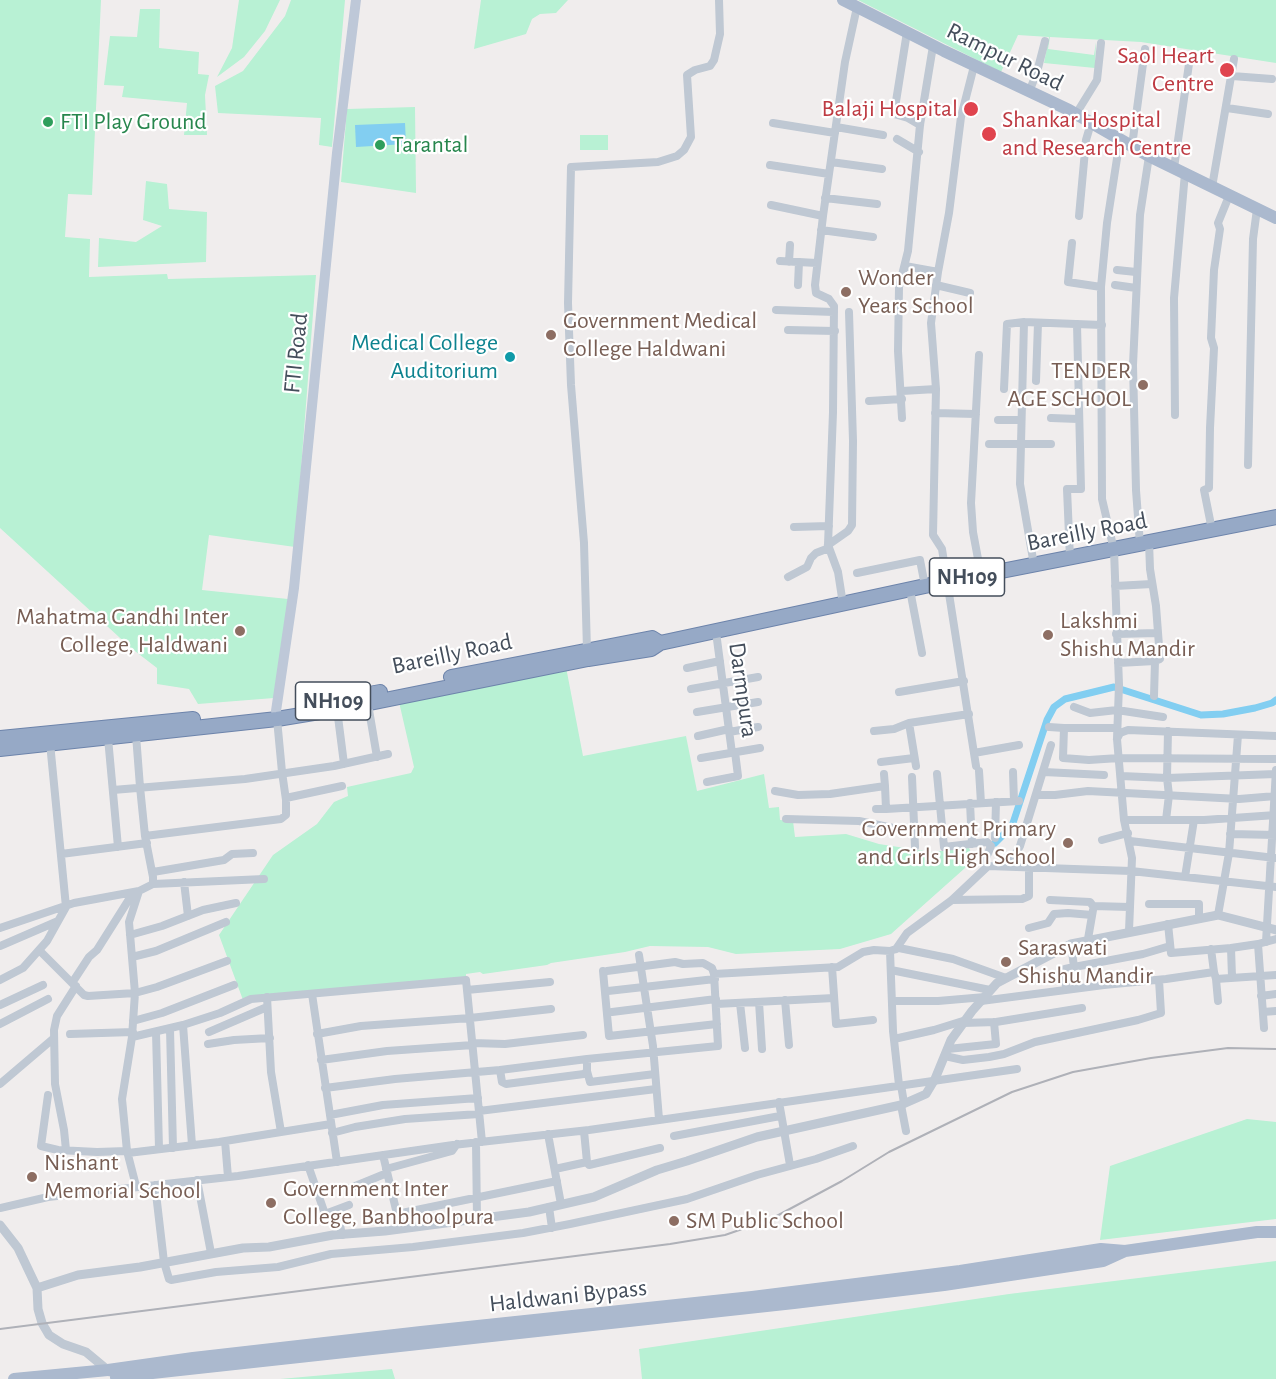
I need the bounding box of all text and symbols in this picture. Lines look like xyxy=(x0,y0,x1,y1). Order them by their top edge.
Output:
street label: Rampur Road xyxy=(942,16,1068,98)
place label: Saol Heart Centre xyxy=(1117,42,1214,98)
marker: Saol Heart Centre xyxy=(1218,61,1236,79)
place label: Balaji Hospital xyxy=(822,95,958,123)
marker: Balaji Hospital xyxy=(962,100,980,118)
place label: Shankar Hospital and Research Centre xyxy=(1002,106,1191,162)
place label: FTI Play Ground xyxy=(60,108,207,136)
marker: FTI Play Ground xyxy=(41,115,55,129)
marker: Shankar Hospital and Research Centre xyxy=(980,125,998,143)
place label: Tarantal xyxy=(392,131,468,159)
marker: Tarantal xyxy=(373,138,387,152)
place label: Wonder Years School xyxy=(858,264,974,320)
marker: Wonder Years School xyxy=(839,285,853,299)
place label: Government Medical College Haldwani xyxy=(563,307,757,363)
street label: FTI Road xyxy=(277,311,315,395)
marker: Government Medical College Haldwani xyxy=(544,328,558,342)
place label: Medical College Auditorium xyxy=(351,329,498,385)
marker: Medical College Auditorium xyxy=(503,350,517,364)
place label: TENDER AGE SCHOOL xyxy=(1007,357,1131,413)
marker: TENDER AGE SCHOOL xyxy=(1136,378,1150,392)
street label: Bareilly Road xyxy=(1024,506,1150,558)
road number: NH109 xyxy=(930,558,1004,596)
place label: Mahatma Gandhi Inter College, Haldwani xyxy=(16,603,228,659)
place label: Lakshmi Shishu Mandir xyxy=(1060,607,1195,663)
marker: Mahatma Gandhi Inter College, Haldwani xyxy=(233,624,247,638)
street label: Bareilly Road xyxy=(389,627,515,681)
marker: Lakshmi Shishu Mandir xyxy=(1041,628,1055,642)
street label: Darmpura xyxy=(722,640,764,740)
road number: NH109 xyxy=(296,682,370,720)
place label: Government Primary and Girls High School xyxy=(857,815,1056,871)
marker: Government Primary and Girls High School xyxy=(1061,836,1075,850)
place label: Saraswati Shishu Mandir xyxy=(1018,934,1153,990)
marker: Saraswati Shishu Mandir xyxy=(999,955,1013,969)
place label: Nishant Memorial School xyxy=(44,1149,201,1205)
marker: Nishant Memorial School xyxy=(25,1170,39,1184)
place label: Government Inter College, Banbhoolpura xyxy=(283,1175,494,1231)
marker: Government Inter College, Banbhoolpura xyxy=(264,1196,278,1210)
place label: SM Public School xyxy=(686,1207,844,1235)
marker: SM Public School xyxy=(667,1214,681,1228)
street label: Haldwani Bypass xyxy=(488,1273,648,1319)

